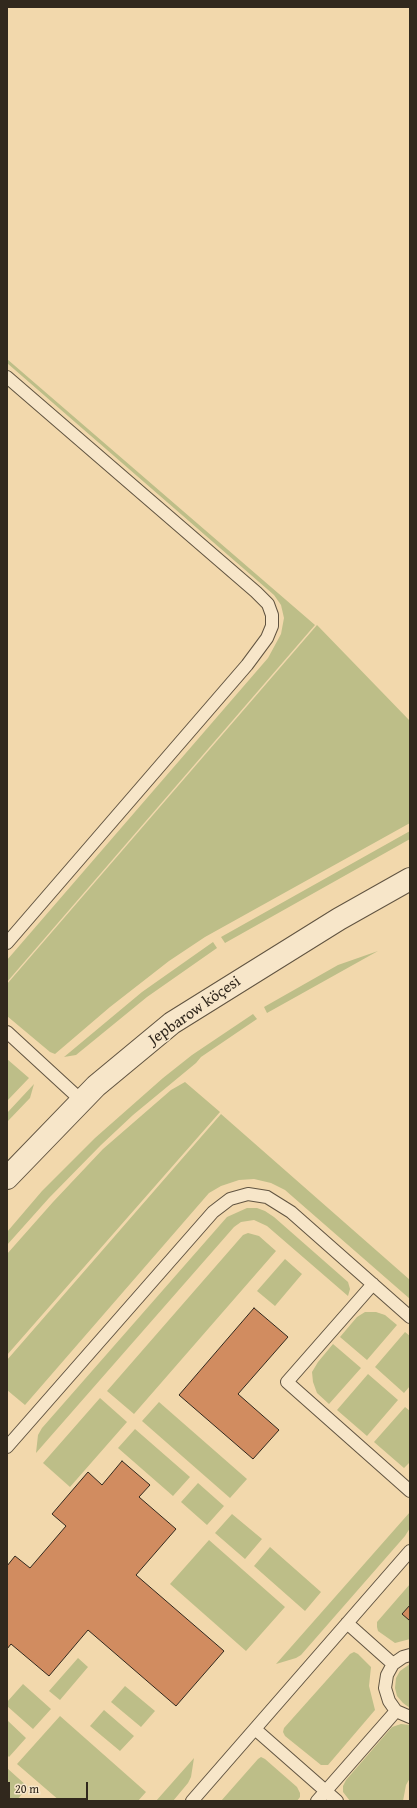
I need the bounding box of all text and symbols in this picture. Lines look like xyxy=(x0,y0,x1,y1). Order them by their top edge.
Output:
street label: Jepbarow köçesi xyxy=(145,972,245,1050)
scale bar xyxy=(10,1774,90,1800)
text: 20 m xyxy=(15,1780,39,1797)

